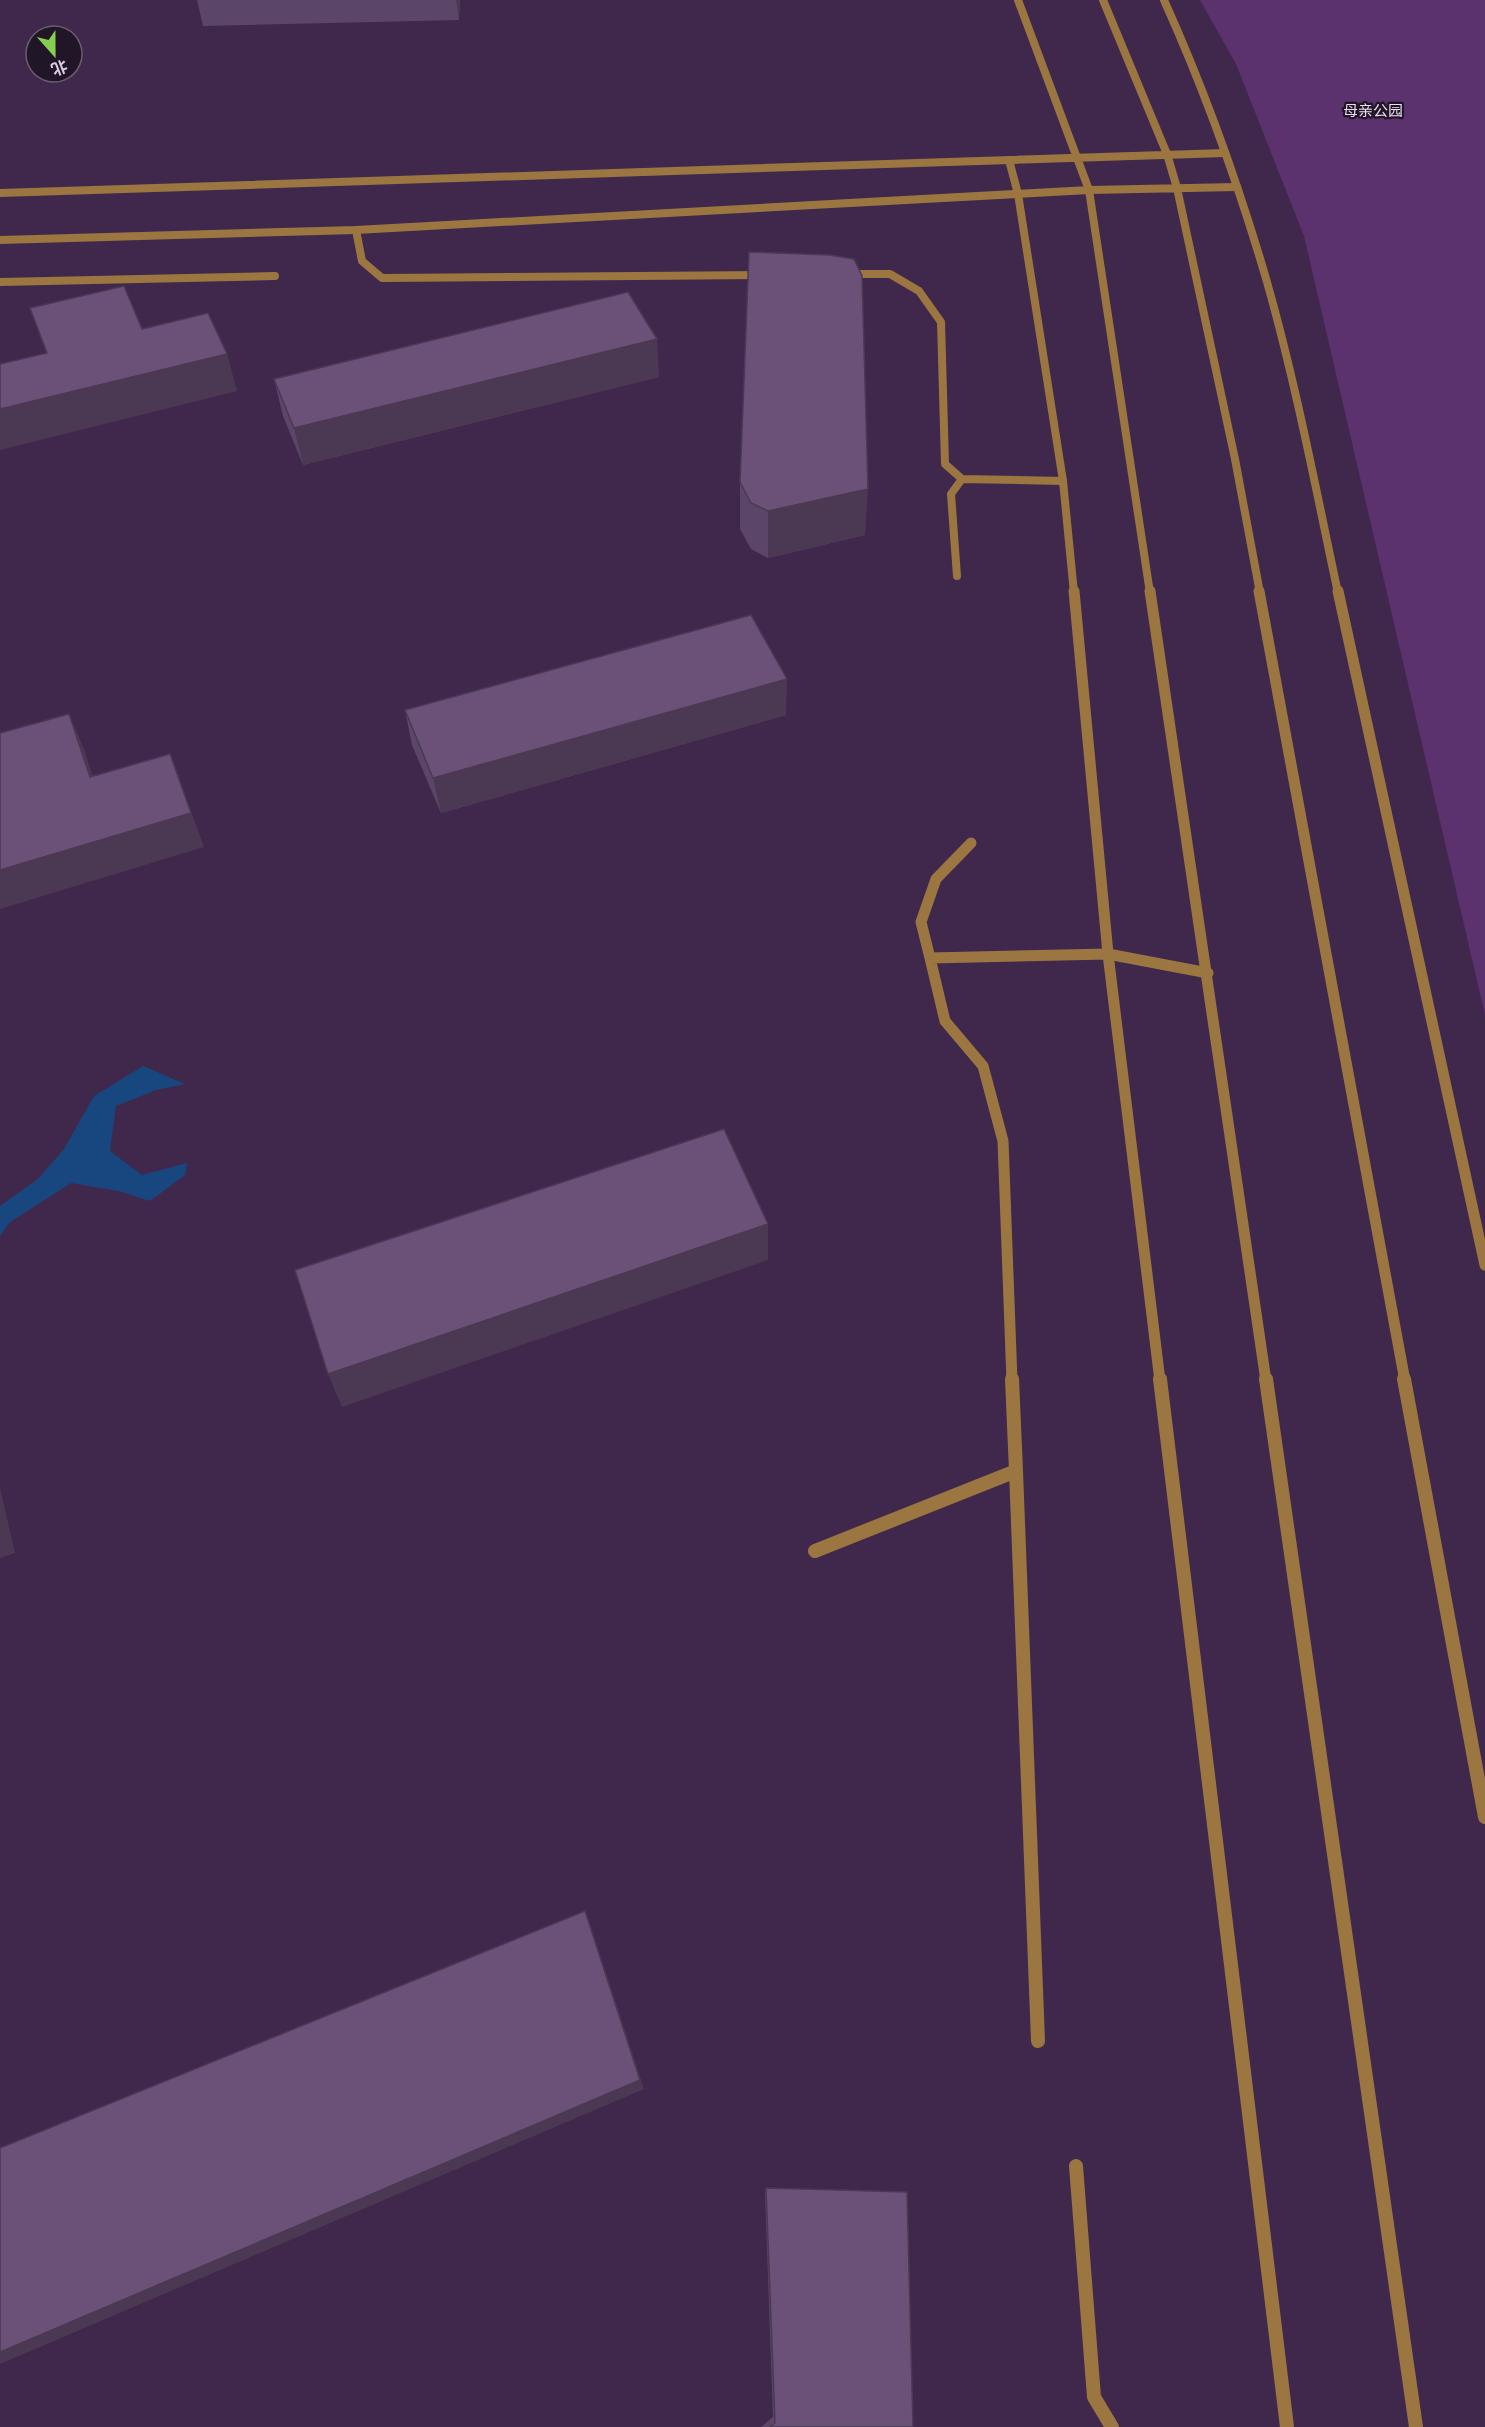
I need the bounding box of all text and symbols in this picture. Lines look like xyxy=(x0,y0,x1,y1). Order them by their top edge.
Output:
north arrow xyxy=(24,24,84,84)
text: 北 xyxy=(48,54,71,81)
park label: 母亲公园 xyxy=(1343,100,1403,121)

